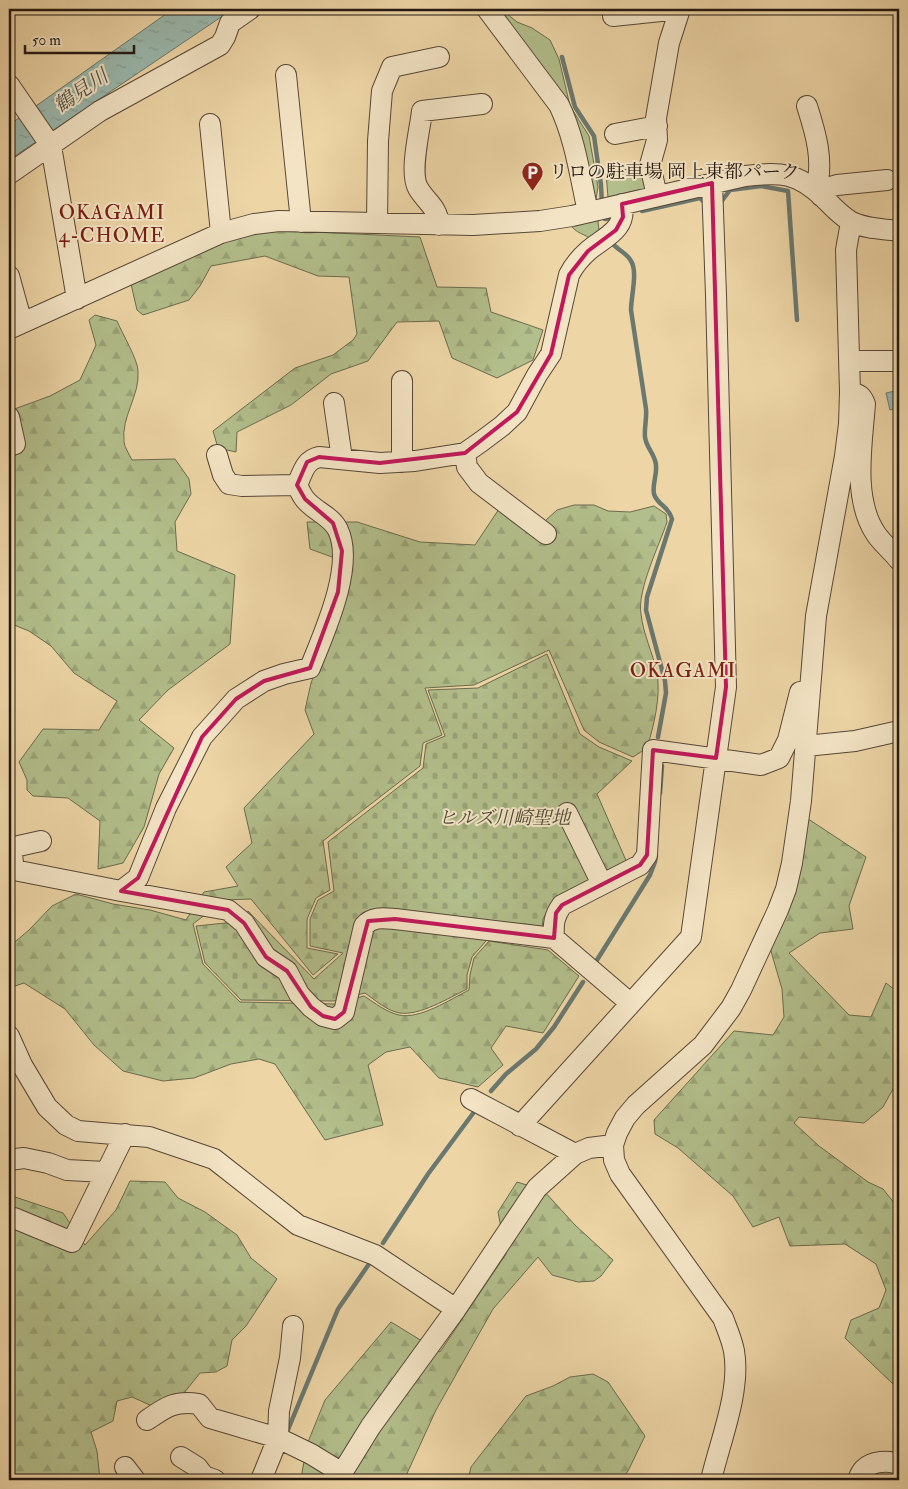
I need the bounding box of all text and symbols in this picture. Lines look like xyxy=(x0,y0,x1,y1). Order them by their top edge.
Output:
scale bar xyxy=(25,22,134,54)
text: 50 m xyxy=(32,31,61,50)
water label: 鶴見川 xyxy=(49,63,115,118)
parking icon: リロの駐車場 岡上東都パーク xyxy=(521,160,545,191)
place label: リロの駐車場 岡上東都パーク xyxy=(549,160,800,184)
district label: OKAGAMI 4-CHOME xyxy=(59,200,165,248)
district label: OKAGAMI xyxy=(630,658,736,683)
park label: ヒルズ川崎聖地 xyxy=(438,806,572,830)

